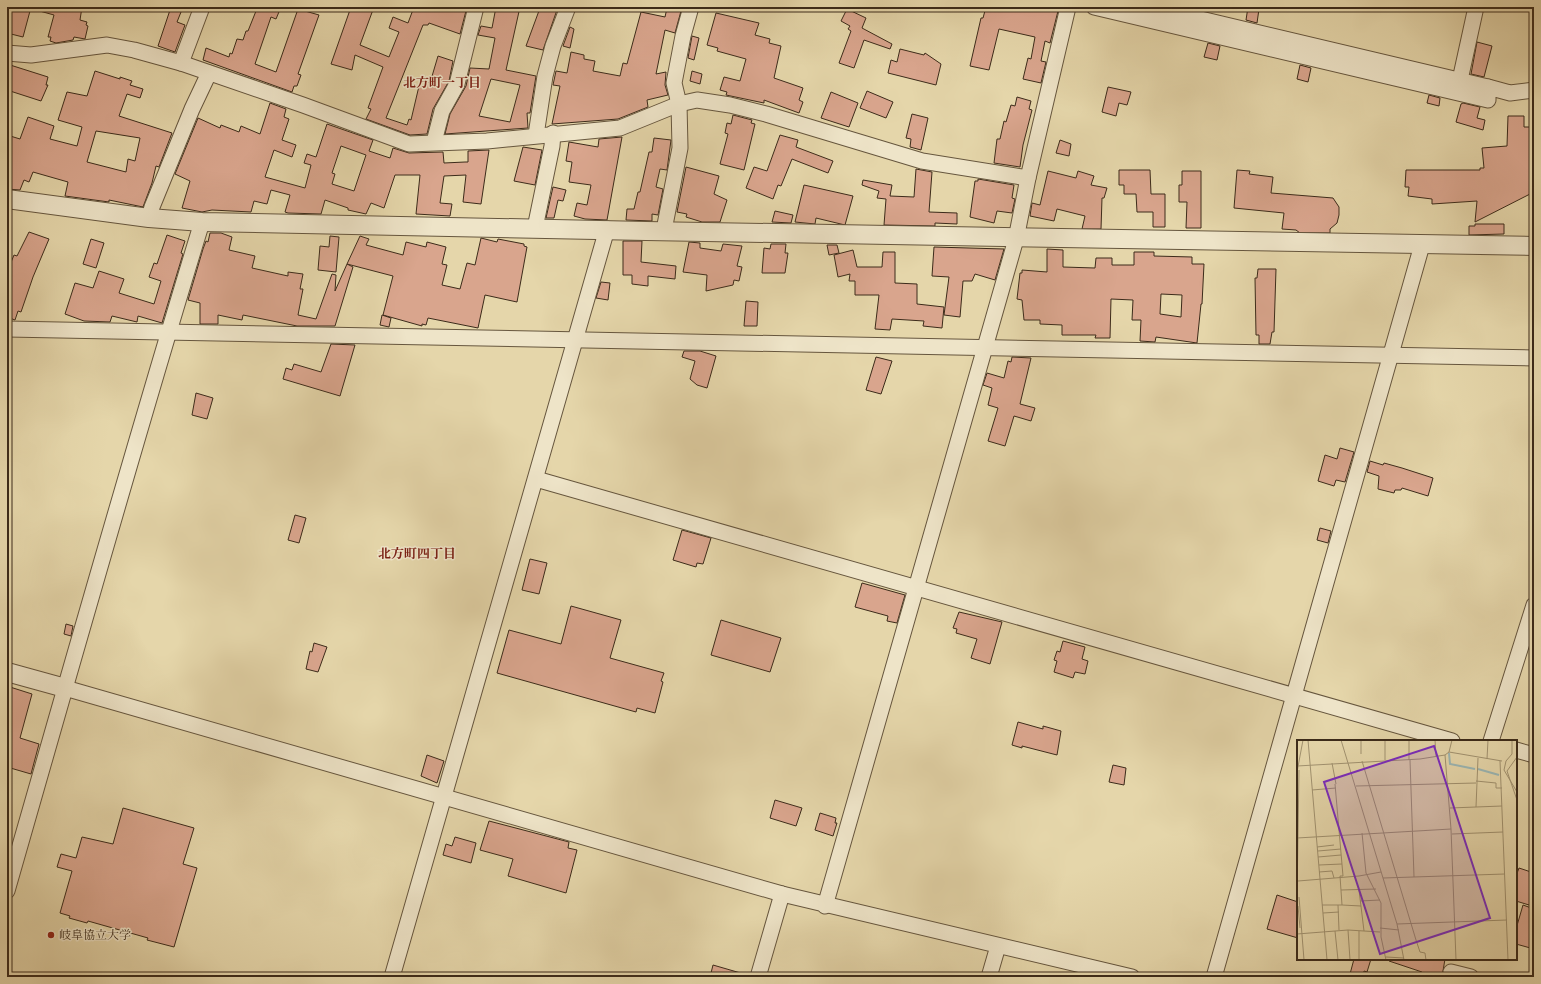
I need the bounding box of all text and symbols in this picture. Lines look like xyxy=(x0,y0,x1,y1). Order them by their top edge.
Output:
district label: 北方町一丁目 xyxy=(403,73,481,92)
district label: 北方町四丁目 xyxy=(378,544,456,563)
inset map xyxy=(1297,740,1517,960)
place label: 岐阜協立大学 xyxy=(59,926,131,943)
marker: 岐阜協立大学 xyxy=(46,930,56,940)

